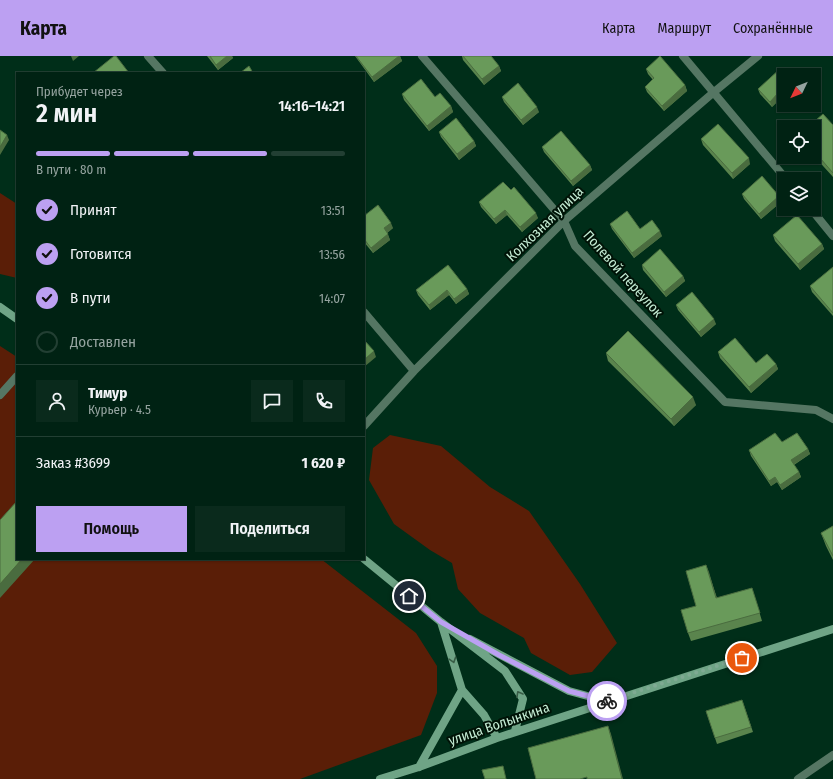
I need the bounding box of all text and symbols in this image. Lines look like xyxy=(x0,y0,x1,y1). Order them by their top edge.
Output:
text: Карта xyxy=(20,17,67,40)
text: Карта xyxy=(602,20,635,37)
text: Маршрут xyxy=(657,20,711,37)
text: Сохранённые xyxy=(733,20,813,37)
north arrow xyxy=(777,68,821,112)
map controls xyxy=(777,68,821,216)
text: Прибудет через xyxy=(36,84,123,99)
text: 14:16–14:21 xyxy=(278,97,345,115)
text: 2 мин xyxy=(36,98,97,129)
button: locate xyxy=(777,120,821,164)
text: В пути · 80 m xyxy=(36,162,106,177)
button: layers xyxy=(777,172,821,216)
street label: Колхозная улица xyxy=(503,183,587,265)
icon: check xyxy=(36,199,58,221)
text: Принят xyxy=(70,201,117,219)
text: 13:51 xyxy=(321,203,345,218)
street label: Полевой переулок xyxy=(580,227,667,321)
icon: check xyxy=(36,243,58,265)
text: Готовится xyxy=(70,245,132,263)
text: 13:56 xyxy=(319,247,345,262)
icon: check xyxy=(36,287,58,309)
text: В пути xyxy=(70,289,111,307)
text: 14:07 xyxy=(319,291,345,306)
text: Доставлен xyxy=(70,333,136,351)
button: person xyxy=(36,380,78,422)
button: chat xyxy=(251,380,293,422)
button: phone xyxy=(303,380,345,422)
text: Тимур xyxy=(88,384,127,402)
text: Курьер · 4.5 xyxy=(88,402,151,417)
text: Заказ #3699 xyxy=(36,454,110,472)
text: 1 620 ₽ xyxy=(301,454,345,472)
button: Помощь xyxy=(36,506,187,552)
button: Поделиться xyxy=(195,506,345,552)
pin xyxy=(392,579,426,613)
icon: home xyxy=(398,585,420,607)
pin xyxy=(725,641,759,675)
icon: bag xyxy=(731,647,753,669)
one-way arrow xyxy=(449,656,457,663)
courier xyxy=(587,681,627,721)
icon: bike xyxy=(596,690,618,712)
one-way arrow xyxy=(516,691,524,698)
street label: улица Волынкина xyxy=(446,699,552,749)

